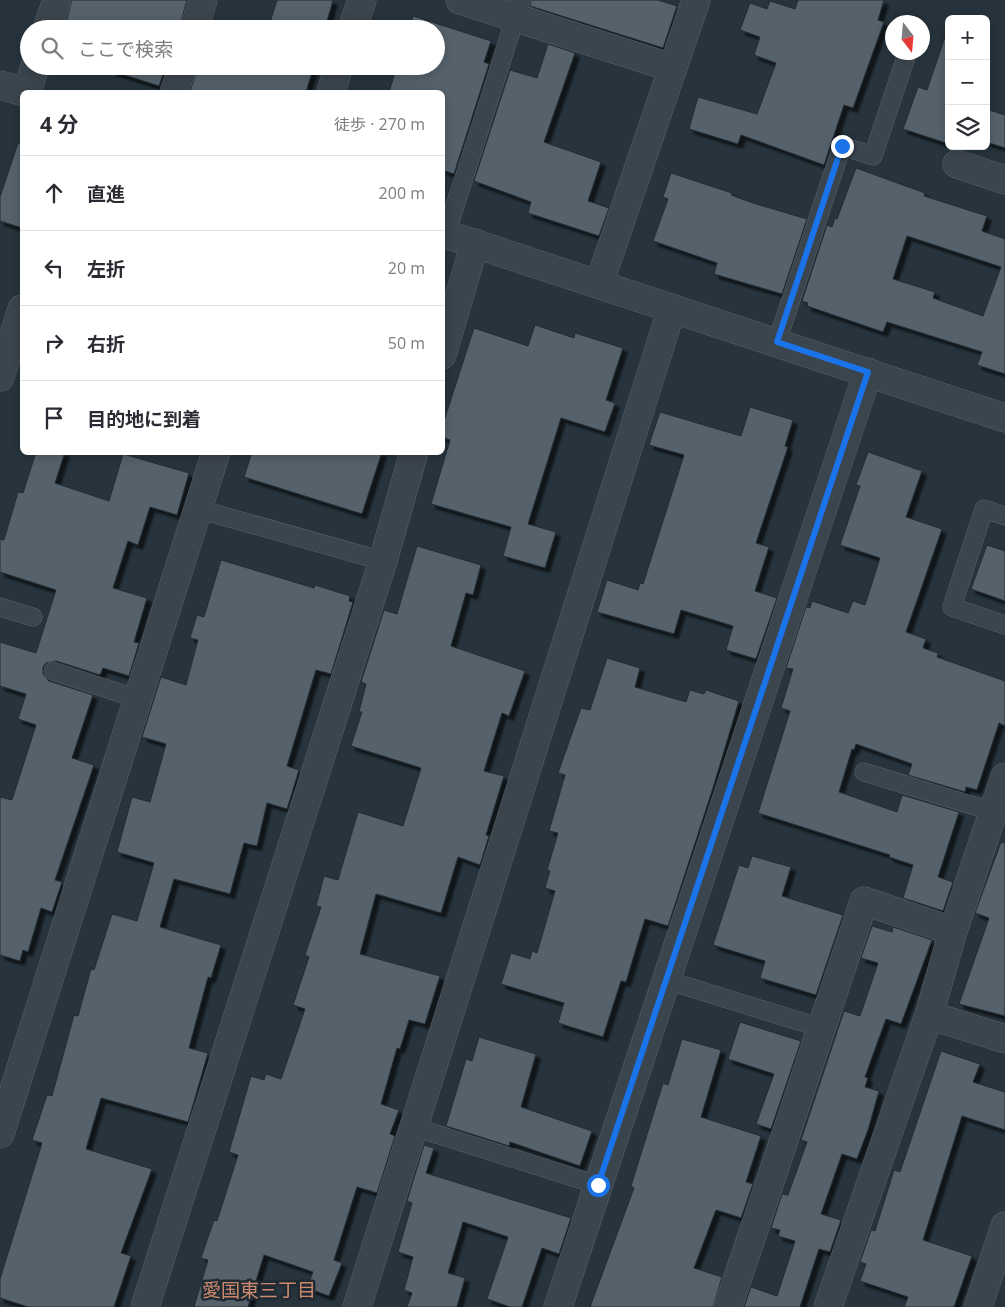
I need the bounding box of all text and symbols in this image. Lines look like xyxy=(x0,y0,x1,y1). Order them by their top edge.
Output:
north arrow xyxy=(885,15,930,60)
map controls xyxy=(945,15,990,150)
button: + xyxy=(945,15,990,60)
search box xyxy=(20,20,445,75)
icon: search xyxy=(38,34,66,62)
text: ここで検索 xyxy=(78,36,173,62)
button: − xyxy=(945,60,990,105)
button: layers xyxy=(945,105,990,150)
text: 4 分 xyxy=(40,110,78,138)
text: 徒歩 · 270 m xyxy=(334,113,425,135)
route end xyxy=(831,135,854,158)
icon: ahead xyxy=(40,179,68,207)
text: 直進 xyxy=(87,181,125,207)
text: 200 m xyxy=(379,182,425,204)
icon: left xyxy=(40,254,68,282)
text: 左折 xyxy=(87,256,125,282)
text: 20 m xyxy=(388,257,425,279)
icon: right xyxy=(40,329,68,357)
text: 右折 xyxy=(87,331,125,357)
text: 50 m xyxy=(388,332,425,354)
icon: arrive xyxy=(40,404,68,432)
text: 目的地に到着 xyxy=(87,406,201,432)
route start xyxy=(587,1174,610,1197)
district label: 愛国東三丁目 xyxy=(202,1277,316,1303)

